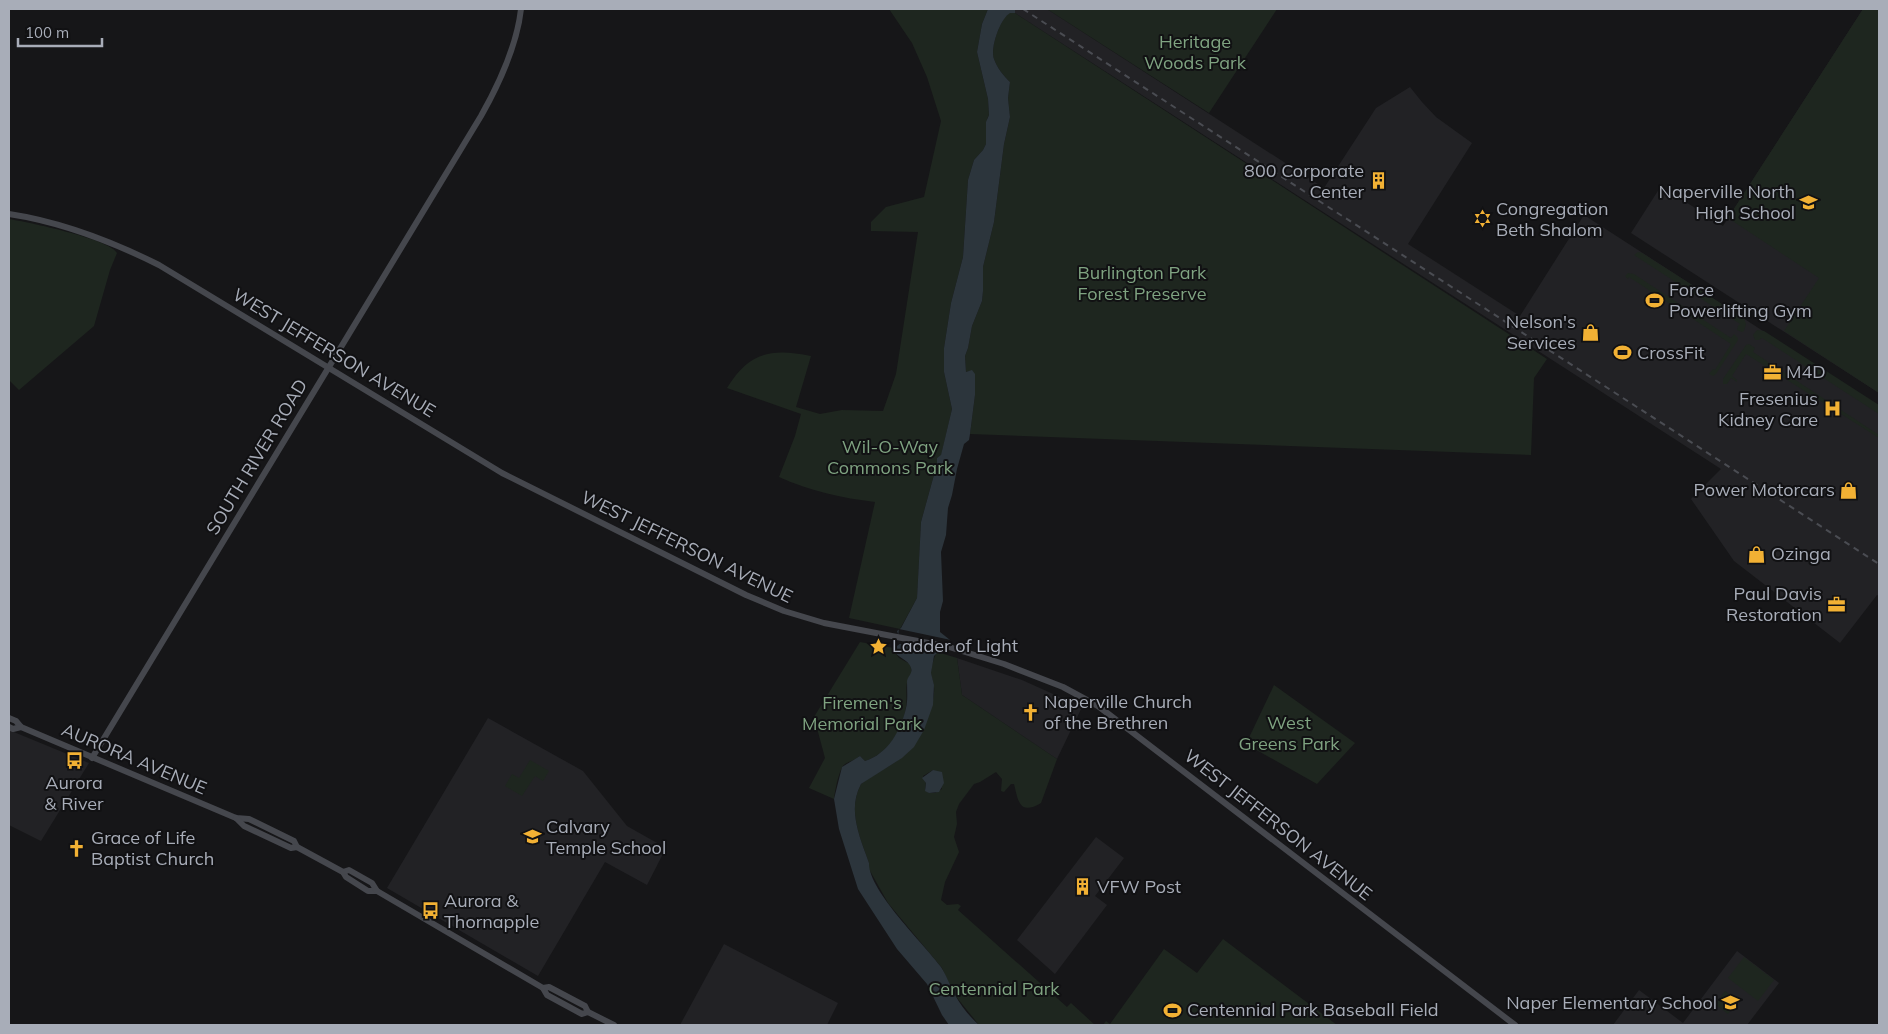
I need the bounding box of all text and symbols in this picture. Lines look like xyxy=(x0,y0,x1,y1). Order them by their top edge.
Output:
scale bar xyxy=(18,15,101,47)
text: 100 m xyxy=(25,23,69,42)
park label: Heritage Woods Park xyxy=(1144,30,1247,74)
place label: 800 Corporate Center xyxy=(1244,159,1364,203)
building icon: 800 Corporate Center xyxy=(1368,171,1388,191)
place label: Naperville North High School xyxy=(1659,180,1795,224)
school or university icon: Naperville North High School xyxy=(1799,192,1819,212)
place label: Congregation Beth Shalom xyxy=(1496,197,1609,241)
synagogue icon: Congregation Beth Shalom xyxy=(1472,209,1492,229)
park label: Burlington Park Forest Preserve xyxy=(1078,261,1207,305)
place label: Force Powerlifting Gym xyxy=(1669,278,1812,322)
street label: WEST JEFFERSON AVENUE xyxy=(229,283,440,422)
sports icon: Force Powerlifting Gym xyxy=(1645,290,1665,310)
place label: Nelson's Services xyxy=(1506,310,1576,354)
shop icon: Nelson's Services xyxy=(1580,322,1600,342)
place label: CrossFit xyxy=(1637,341,1705,364)
sports icon: CrossFit xyxy=(1613,343,1633,363)
place label: M4D xyxy=(1786,360,1826,383)
office icon: M4D xyxy=(1762,362,1782,382)
street label: SOUTH RIVER ROAD xyxy=(201,375,312,539)
place label: Fresenius Kidney Care xyxy=(1718,387,1818,431)
hospital icon: Fresenius Kidney Care xyxy=(1822,399,1842,419)
park label: Wil-O-Way Commons Park xyxy=(827,435,954,479)
place label: Power Motorcars xyxy=(1693,478,1835,501)
shop icon: Power Motorcars xyxy=(1839,480,1859,500)
street label: WEST JEFFERSON AVENUE xyxy=(578,485,797,608)
place label: Ozinga xyxy=(1771,542,1831,565)
shop icon: Ozinga xyxy=(1747,544,1767,564)
place label: Paul Davis Restoration xyxy=(1726,582,1822,626)
office icon: Paul Davis Restoration xyxy=(1826,594,1846,614)
place label: Ladder of Light xyxy=(892,634,1018,657)
place icon: Ladder of Light xyxy=(868,636,888,656)
place label: Naperville Church of the Brethren xyxy=(1044,690,1192,734)
park label: Firemen's Memorial Park xyxy=(802,691,923,735)
church icon: Naperville Church of the Brethren xyxy=(1020,702,1040,722)
park label: West Greens Park xyxy=(1238,711,1340,755)
street label: AURORA AVENUE xyxy=(58,718,210,799)
street label: WEST JEFFERSON AVENUE xyxy=(1180,744,1377,905)
bus stop icon: Aurora & River xyxy=(64,750,84,770)
place label: Aurora & River xyxy=(44,771,104,815)
place label: Calvary Temple School xyxy=(546,815,666,859)
place label: Grace of Life Baptist Church xyxy=(91,826,214,870)
school or university icon: Calvary Temple School xyxy=(522,827,542,847)
church icon: Grace of Life Baptist Church xyxy=(67,838,87,858)
place label: VFW Post xyxy=(1097,875,1181,898)
building icon: VFW Post xyxy=(1073,877,1093,897)
place label: Aurora & Thornapple xyxy=(444,889,539,933)
bus stop icon: Aurora & Thornapple xyxy=(420,901,440,921)
park label: Centennial Park xyxy=(928,977,1060,1000)
place label: Naper Elementary School xyxy=(1506,991,1717,1014)
school or university icon: Naper Elementary School xyxy=(1721,993,1741,1013)
place label: Centennial Park Baseball Field xyxy=(1187,998,1439,1021)
sports icon: Centennial Park Baseball Field xyxy=(1163,1000,1183,1020)

